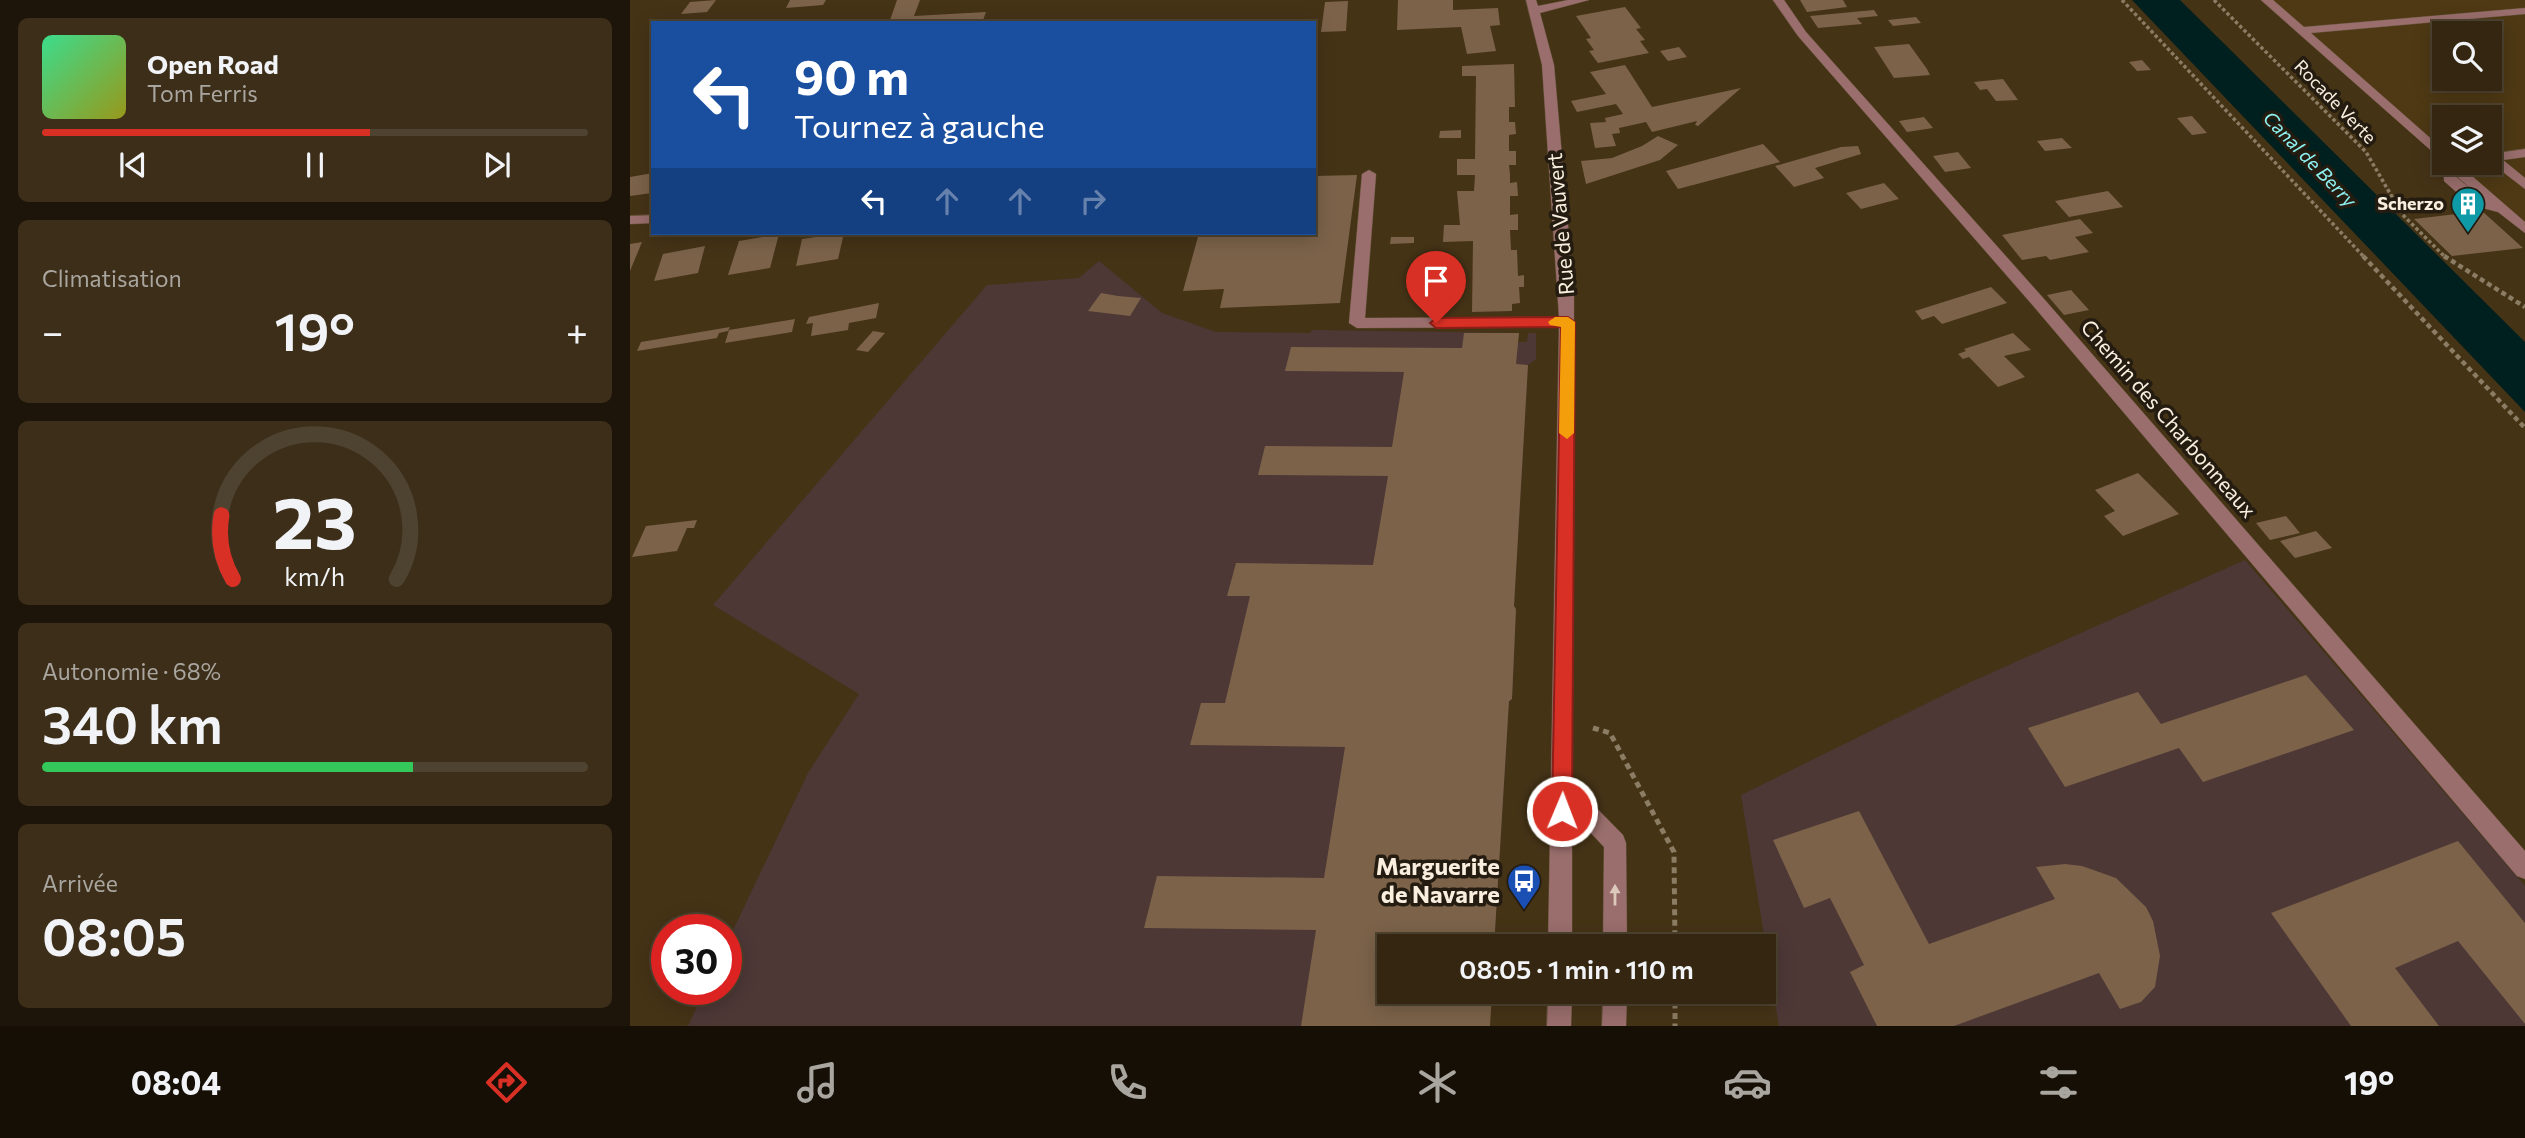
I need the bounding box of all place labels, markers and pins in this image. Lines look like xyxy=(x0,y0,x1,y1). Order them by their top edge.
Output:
building icon: Scherzo xyxy=(2449,185,2487,234)
place label: Scherzo xyxy=(2377,192,2444,214)
pin xyxy=(1406,251,1466,323)
place label: Marguerite de Navarre xyxy=(1376,851,1500,908)
bus stop icon: Marguerite de Navarre xyxy=(1505,862,1543,911)

